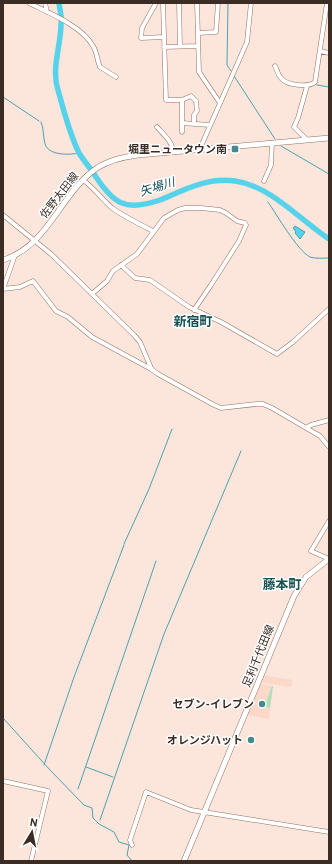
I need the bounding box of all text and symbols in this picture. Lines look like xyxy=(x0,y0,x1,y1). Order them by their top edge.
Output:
place label: 堀里ニュータウン南 xyxy=(128,143,227,157)
marker: 堀里ニュータウン南 xyxy=(230,144,240,154)
street label: 佐野太田線 xyxy=(37,170,82,222)
water label: 矢場川 xyxy=(138,174,179,201)
district label: 新宿町 xyxy=(173,315,213,331)
district label: 藤本町 xyxy=(262,578,302,594)
street label: 足利千代田線 xyxy=(240,623,278,690)
place label: セブン-イレブン xyxy=(172,698,254,712)
marker: セブン-イレブン xyxy=(257,699,267,709)
place label: オレンジハット xyxy=(167,734,243,748)
marker: オレンジハット xyxy=(246,735,256,745)
north arrow xyxy=(12,812,52,852)
text: N xyxy=(28,816,39,831)

